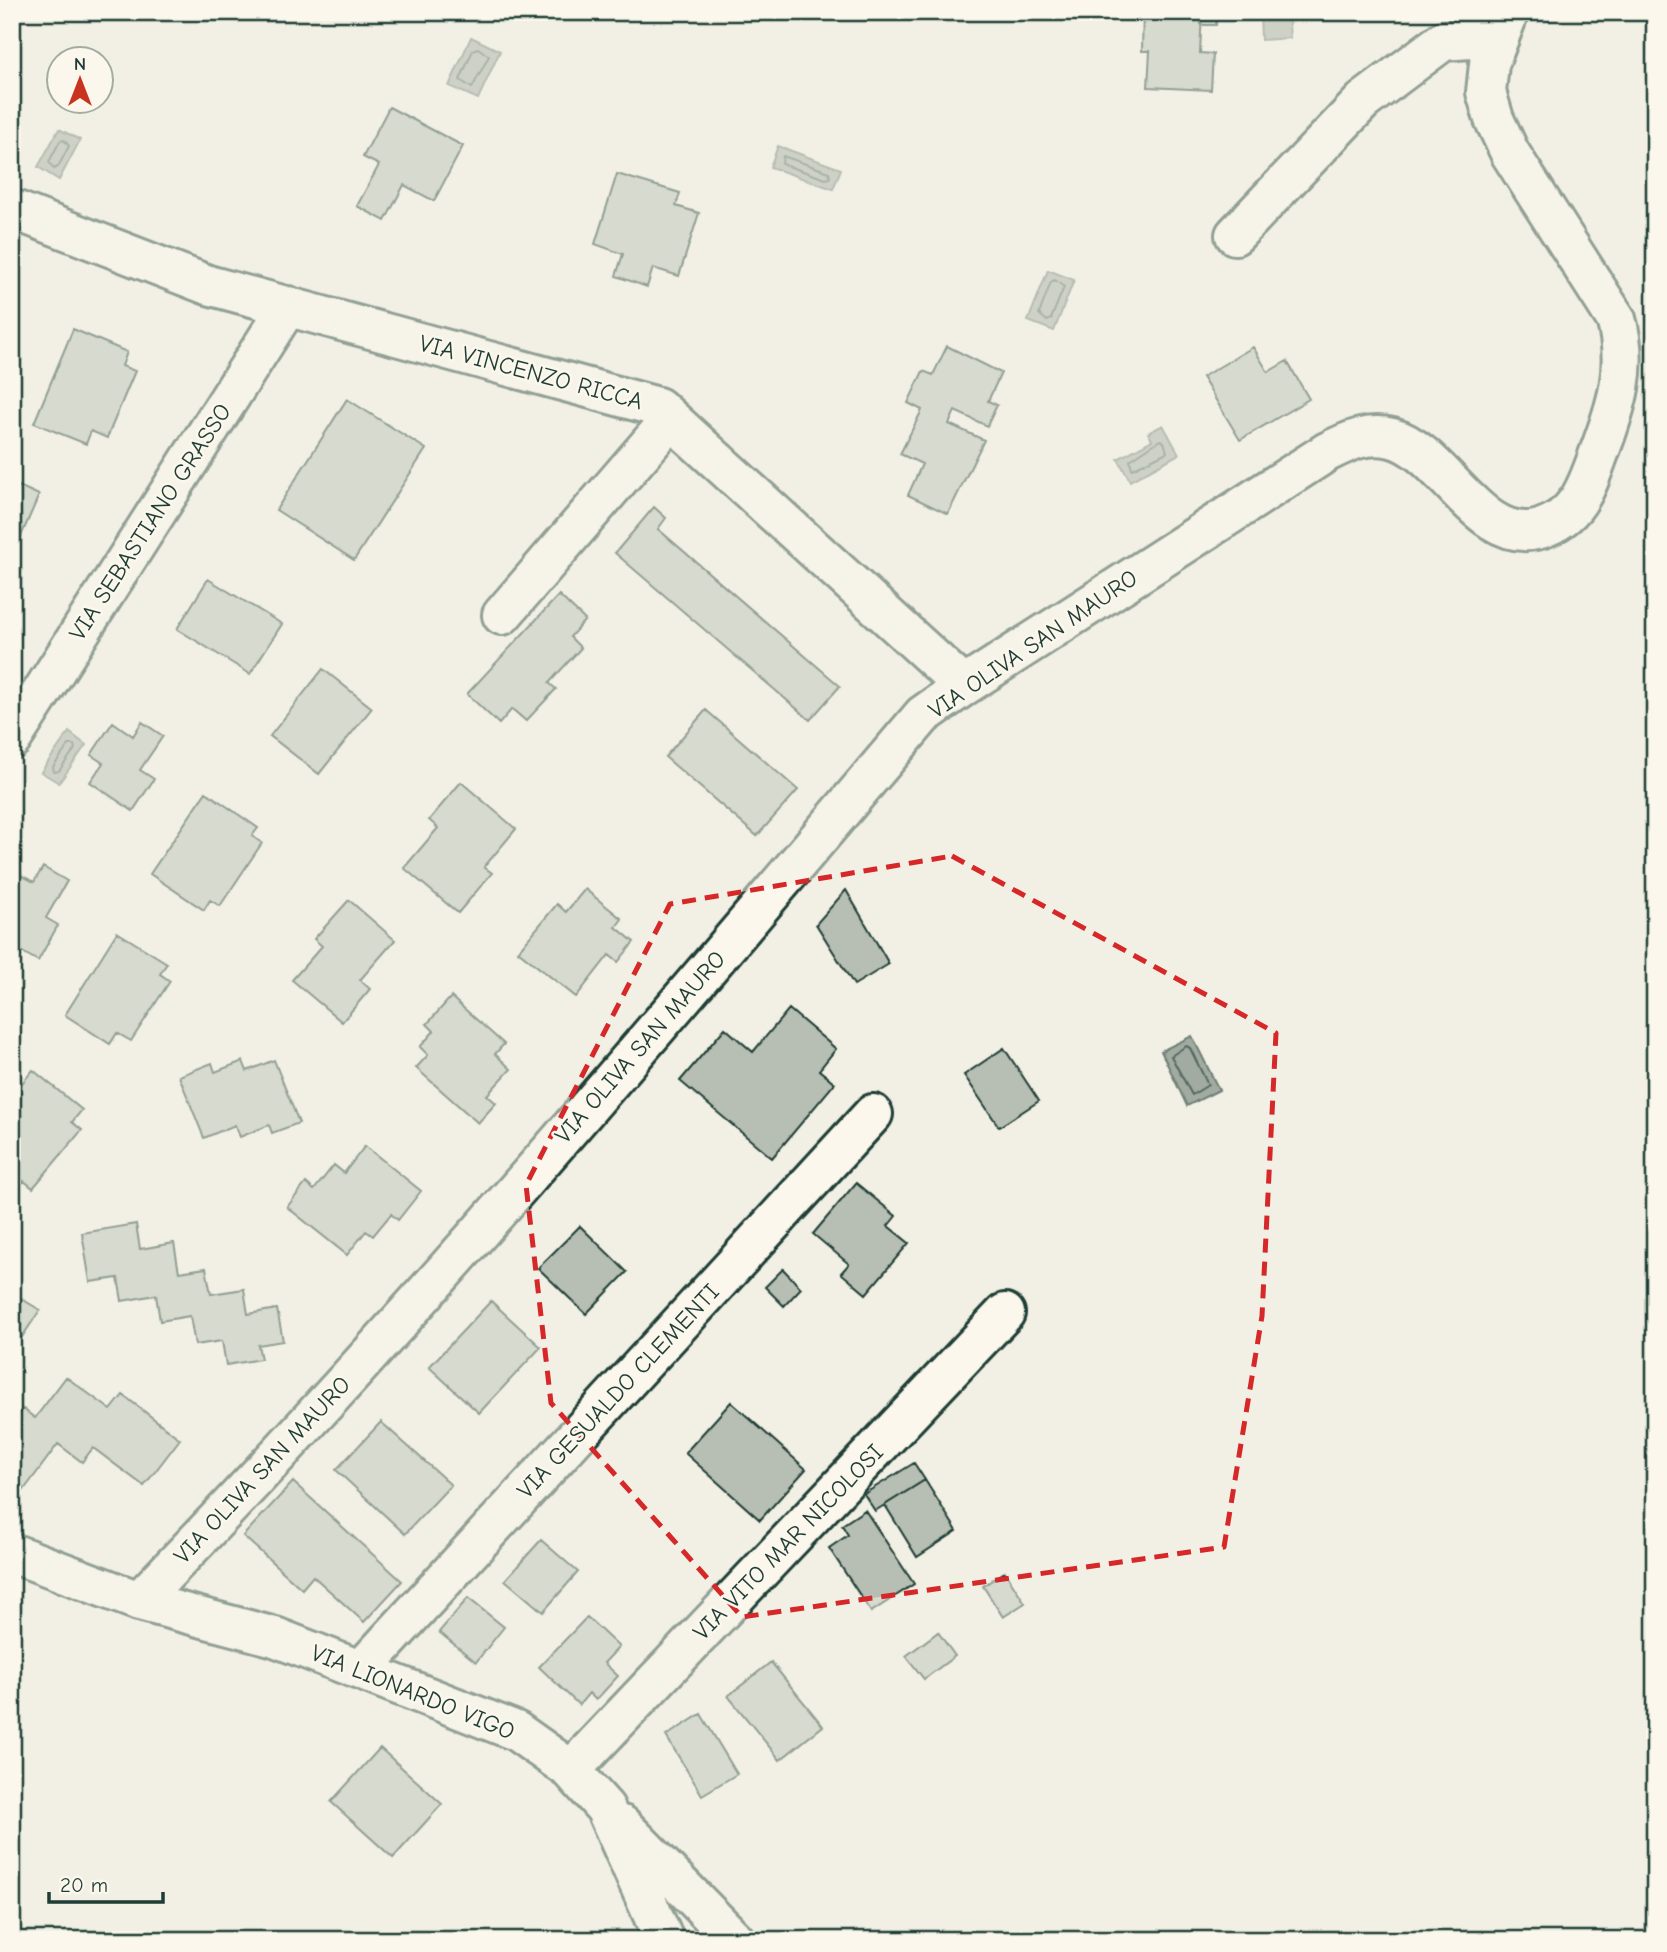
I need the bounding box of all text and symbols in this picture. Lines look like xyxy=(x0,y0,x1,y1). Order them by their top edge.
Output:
north arrow xyxy=(46,46,116,116)
text: N xyxy=(74,53,86,75)
street label: VIA VINCENZO RICCA xyxy=(416,329,646,415)
street label: VIA SEBASTIANO GRASSO xyxy=(63,398,237,646)
street label: VIA OLIVA SAN MAURO xyxy=(923,564,1143,724)
street label: VIA OLIVA SAN MAURO xyxy=(549,945,731,1149)
street label: VIA GESUALDO CLEMENTI xyxy=(511,1278,725,1504)
street label: VIA OLIVA SAN MAURO xyxy=(168,1371,356,1569)
street label: VIA VITO MAR NICOLOSI xyxy=(687,1438,889,1646)
street label: VIA LIONARDO VIGO xyxy=(307,1638,519,1746)
scale bar xyxy=(49,1861,163,1905)
text: 20 m xyxy=(60,1873,108,1897)

